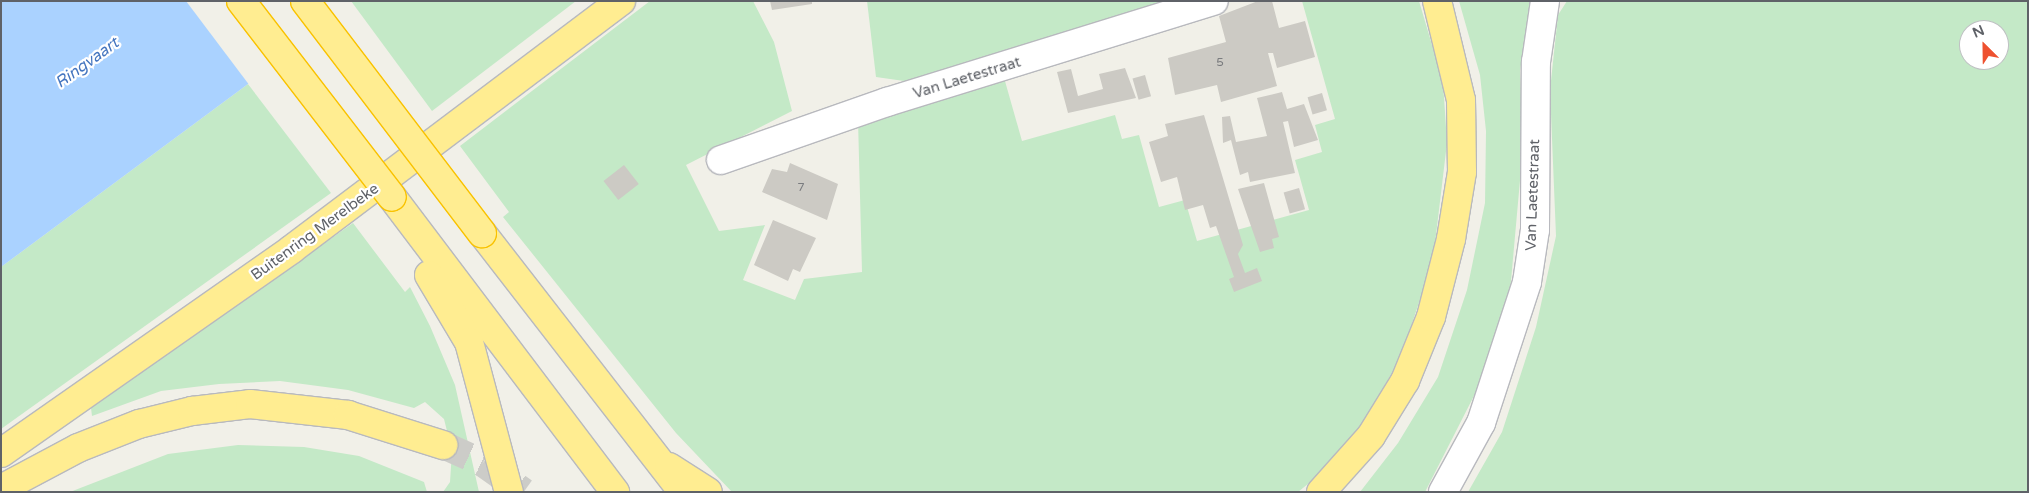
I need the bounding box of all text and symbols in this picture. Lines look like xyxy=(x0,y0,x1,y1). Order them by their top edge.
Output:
north arrow xyxy=(1959,20,2009,70)
text: N xyxy=(1970,22,1987,42)
water label: Ringvaart xyxy=(51,34,123,92)
street label: Van Laetestraat xyxy=(911,53,1023,103)
house number: 5 xyxy=(1216,56,1224,70)
street label: Van Laetestraat xyxy=(1522,139,1544,251)
street label: Buitenring Merelbeke xyxy=(248,180,382,284)
house number: 7 xyxy=(797,181,805,195)

